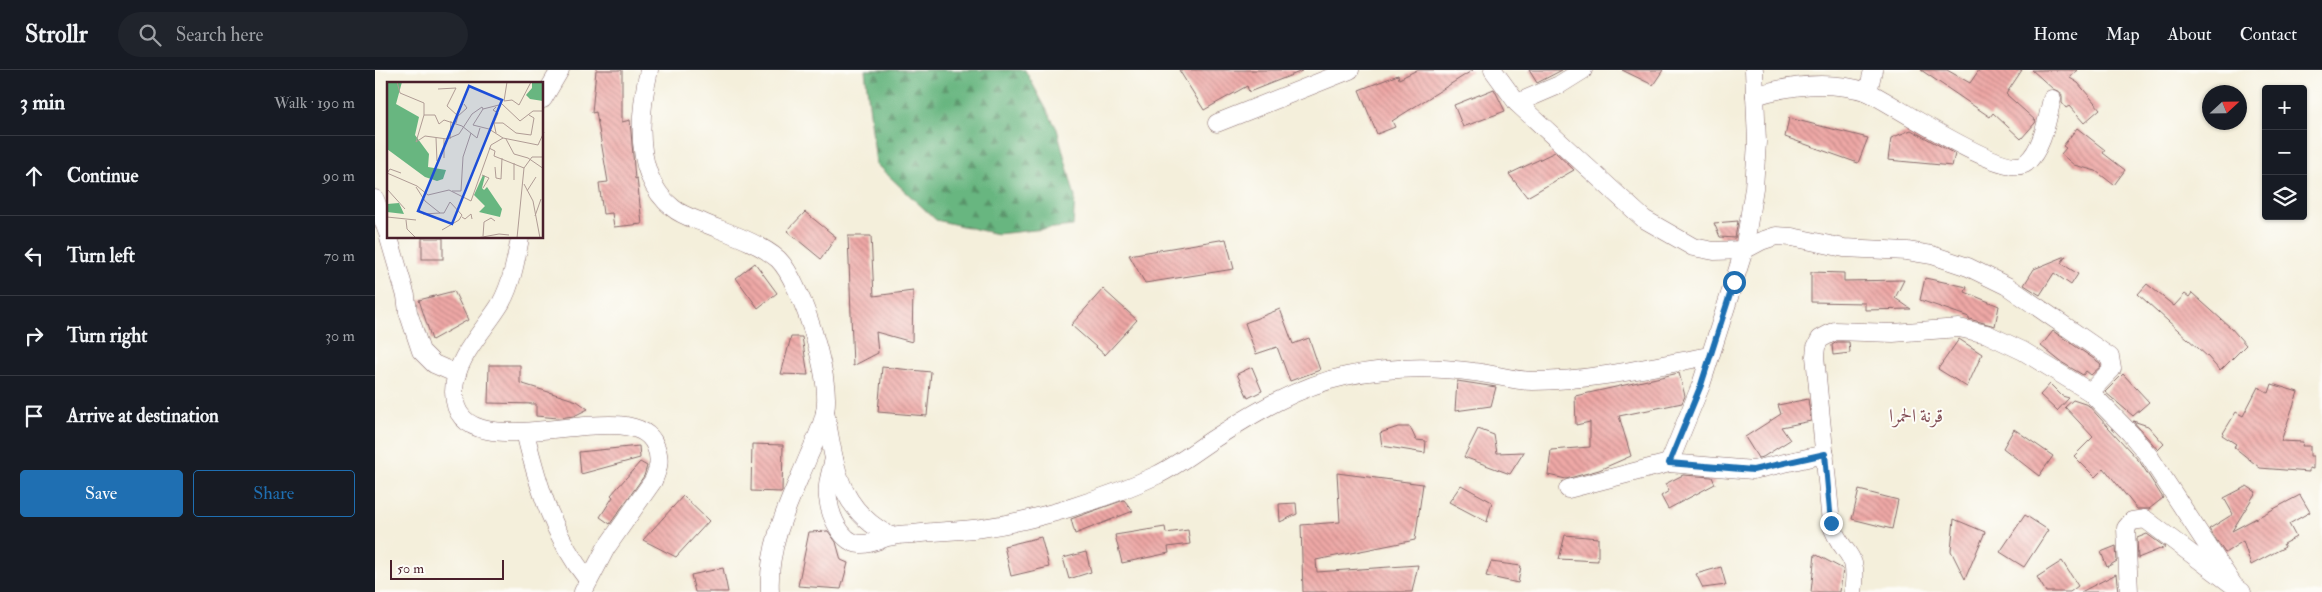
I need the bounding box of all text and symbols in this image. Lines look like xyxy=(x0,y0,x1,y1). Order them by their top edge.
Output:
search box xyxy=(118,12,468,57)
text: Strollr xyxy=(25,19,88,50)
icon: search xyxy=(136,21,164,49)
text: Search here xyxy=(176,23,264,47)
text: Home xyxy=(2033,23,2078,46)
text: Map xyxy=(2106,23,2140,46)
text: About xyxy=(2168,23,2212,46)
text: Contact xyxy=(2240,23,2297,46)
inset map xyxy=(387,82,544,239)
north arrow xyxy=(2202,85,2247,130)
map controls xyxy=(2262,85,2307,220)
button: + xyxy=(2262,85,2307,130)
text: 3 min xyxy=(20,89,65,116)
text: Walk · 190 m xyxy=(274,93,355,113)
button: − xyxy=(2262,130,2307,175)
icon: ahead xyxy=(20,162,48,190)
text: Continue xyxy=(67,164,138,188)
text: 90 m xyxy=(323,166,355,186)
button: layers xyxy=(2262,175,2307,220)
icon: left xyxy=(20,242,48,270)
text: Turn left xyxy=(67,244,135,268)
text: 70 m xyxy=(324,246,355,266)
route start xyxy=(1723,271,1746,294)
icon: right xyxy=(20,322,48,350)
text: Turn right xyxy=(67,324,147,348)
text: 30 m xyxy=(325,326,355,346)
icon: arrive xyxy=(20,402,48,430)
text: Arrive at destination xyxy=(67,404,219,428)
district label: قرنة الحمرا xyxy=(1889,404,1943,428)
button: Save xyxy=(20,470,183,517)
button: Share xyxy=(193,470,355,517)
route end xyxy=(1820,512,1843,535)
scale bar xyxy=(390,557,504,580)
text: 50 m xyxy=(397,560,424,577)

